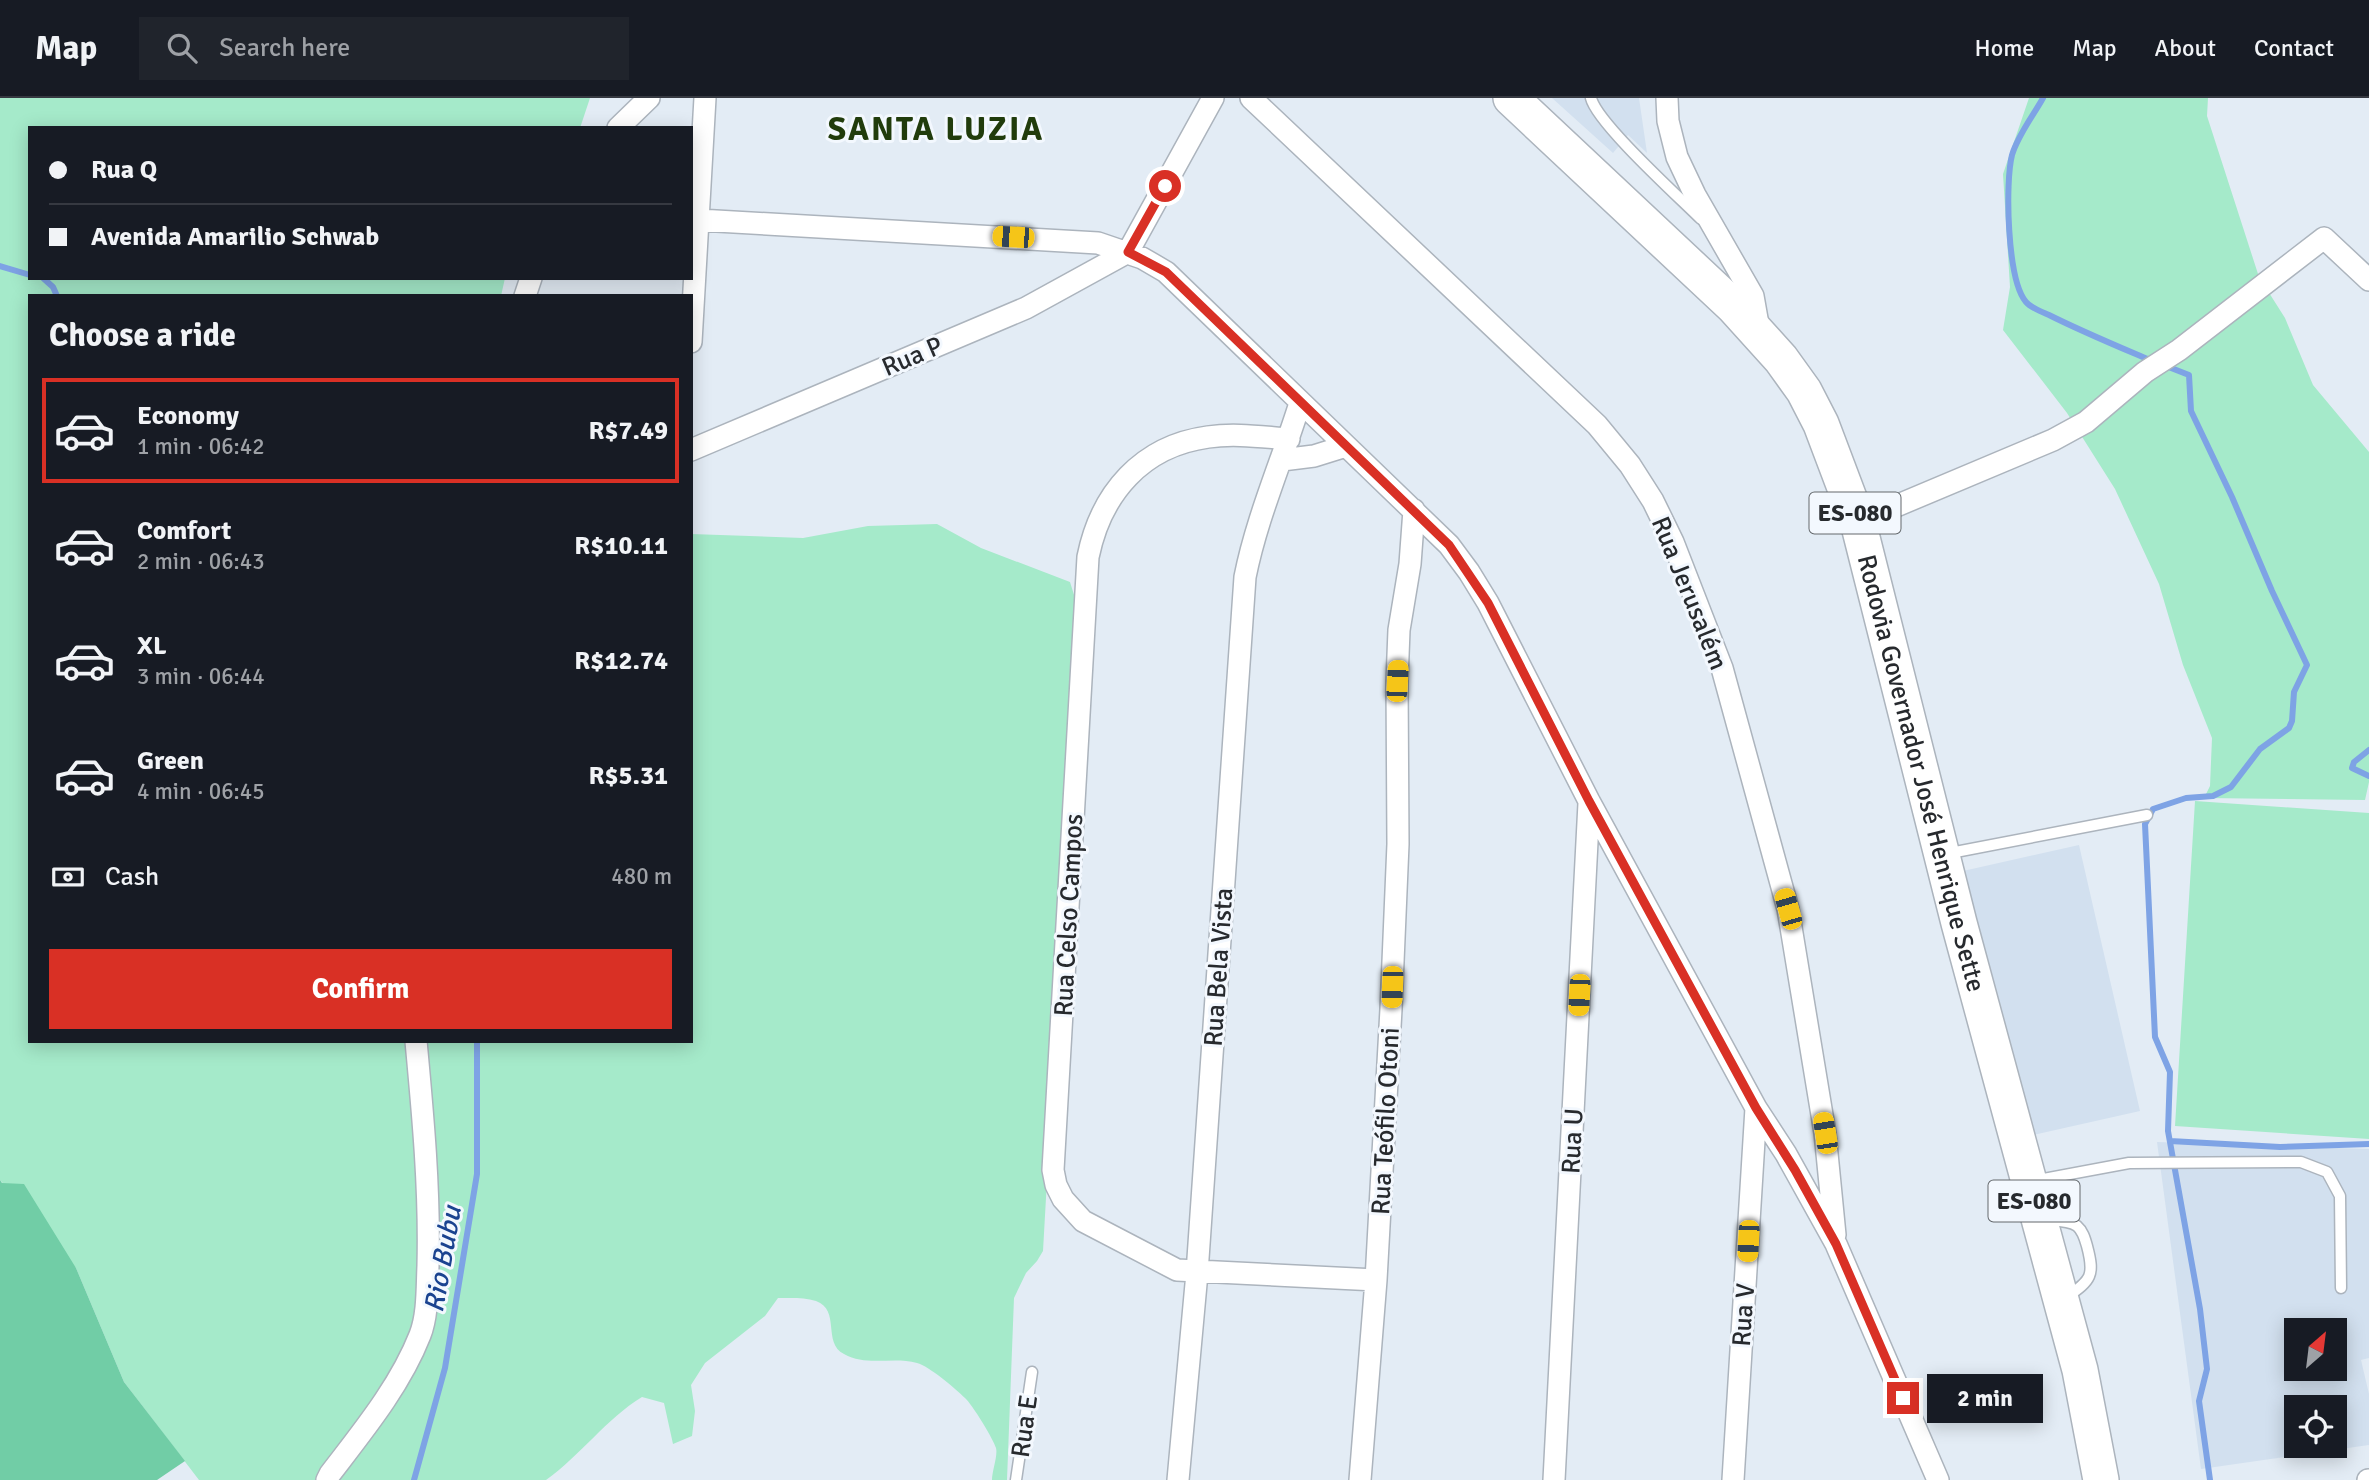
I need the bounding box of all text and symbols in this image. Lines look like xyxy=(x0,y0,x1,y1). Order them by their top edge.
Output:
search box xyxy=(139,17,629,80)
text: Map xyxy=(35,28,97,69)
icon: search xyxy=(163,29,201,67)
text: Search here xyxy=(219,32,350,64)
text: Home xyxy=(1974,33,2034,63)
text: Map xyxy=(2072,33,2117,63)
text: About xyxy=(2155,33,2216,63)
text: Contact xyxy=(2254,33,2334,63)
district label: SANTA LUZIA xyxy=(828,109,1044,150)
text: Rua Q xyxy=(91,154,157,186)
route start xyxy=(1149,170,1181,202)
text: Avenida Amarilio Schwab xyxy=(91,221,379,253)
car xyxy=(992,225,1035,249)
text: Choose a ride xyxy=(49,316,236,355)
street label: Rua P xyxy=(877,330,948,384)
icon: car xyxy=(53,399,116,462)
text: Economy xyxy=(137,400,239,432)
text: R$7.49 xyxy=(588,415,668,447)
text: 1 min · 06:42 xyxy=(137,432,265,461)
road number: ES-080 xyxy=(1810,492,1900,534)
street label: Rua Jerusalém xyxy=(1644,512,1734,675)
icon: car xyxy=(53,514,116,577)
text: Comfort xyxy=(137,515,231,547)
text: R$10.11 xyxy=(574,530,668,562)
text: 2 min · 06:43 xyxy=(137,547,265,576)
street label: Rodovia Governador José Henrique Sette xyxy=(1850,551,1992,995)
icon: car xyxy=(53,629,116,692)
text: XL xyxy=(137,630,167,662)
text: R$12.74 xyxy=(574,645,668,677)
car xyxy=(1386,659,1409,703)
text: 3 min · 06:44 xyxy=(137,662,265,691)
icon: car xyxy=(53,744,116,807)
text: Green xyxy=(137,745,204,777)
text: R$5.31 xyxy=(588,760,668,792)
text: 4 min · 06:45 xyxy=(137,777,265,806)
street label: Rua Celso Campos xyxy=(1048,813,1090,1017)
icon: cash xyxy=(49,858,87,896)
text: Cash xyxy=(105,861,159,893)
text: 480 m xyxy=(611,862,672,891)
car xyxy=(1773,886,1804,932)
street label: Rua Bela Vista xyxy=(1197,887,1241,1048)
button: Confirm xyxy=(49,949,672,1029)
car xyxy=(1381,966,1404,1008)
car xyxy=(1568,973,1591,1017)
street label: Rua Teófilo Otoni xyxy=(1365,1027,1407,1216)
street label: Rua U xyxy=(1555,1107,1591,1175)
car xyxy=(1812,1111,1839,1155)
road number: ES-080 xyxy=(1988,1181,2080,1222)
water label: Rio Bubu xyxy=(417,1202,469,1315)
car xyxy=(1737,1219,1760,1263)
street label: Rua V xyxy=(1726,1282,1762,1348)
north arrow xyxy=(2284,1318,2347,1381)
map controls xyxy=(2284,1318,2347,1458)
callout: 2 min xyxy=(1927,1374,2043,1422)
route end xyxy=(1887,1382,1919,1414)
text: 2 min xyxy=(1957,1384,2013,1413)
street label: Rua E xyxy=(1005,1393,1045,1460)
button: locate xyxy=(2284,1395,2347,1458)

